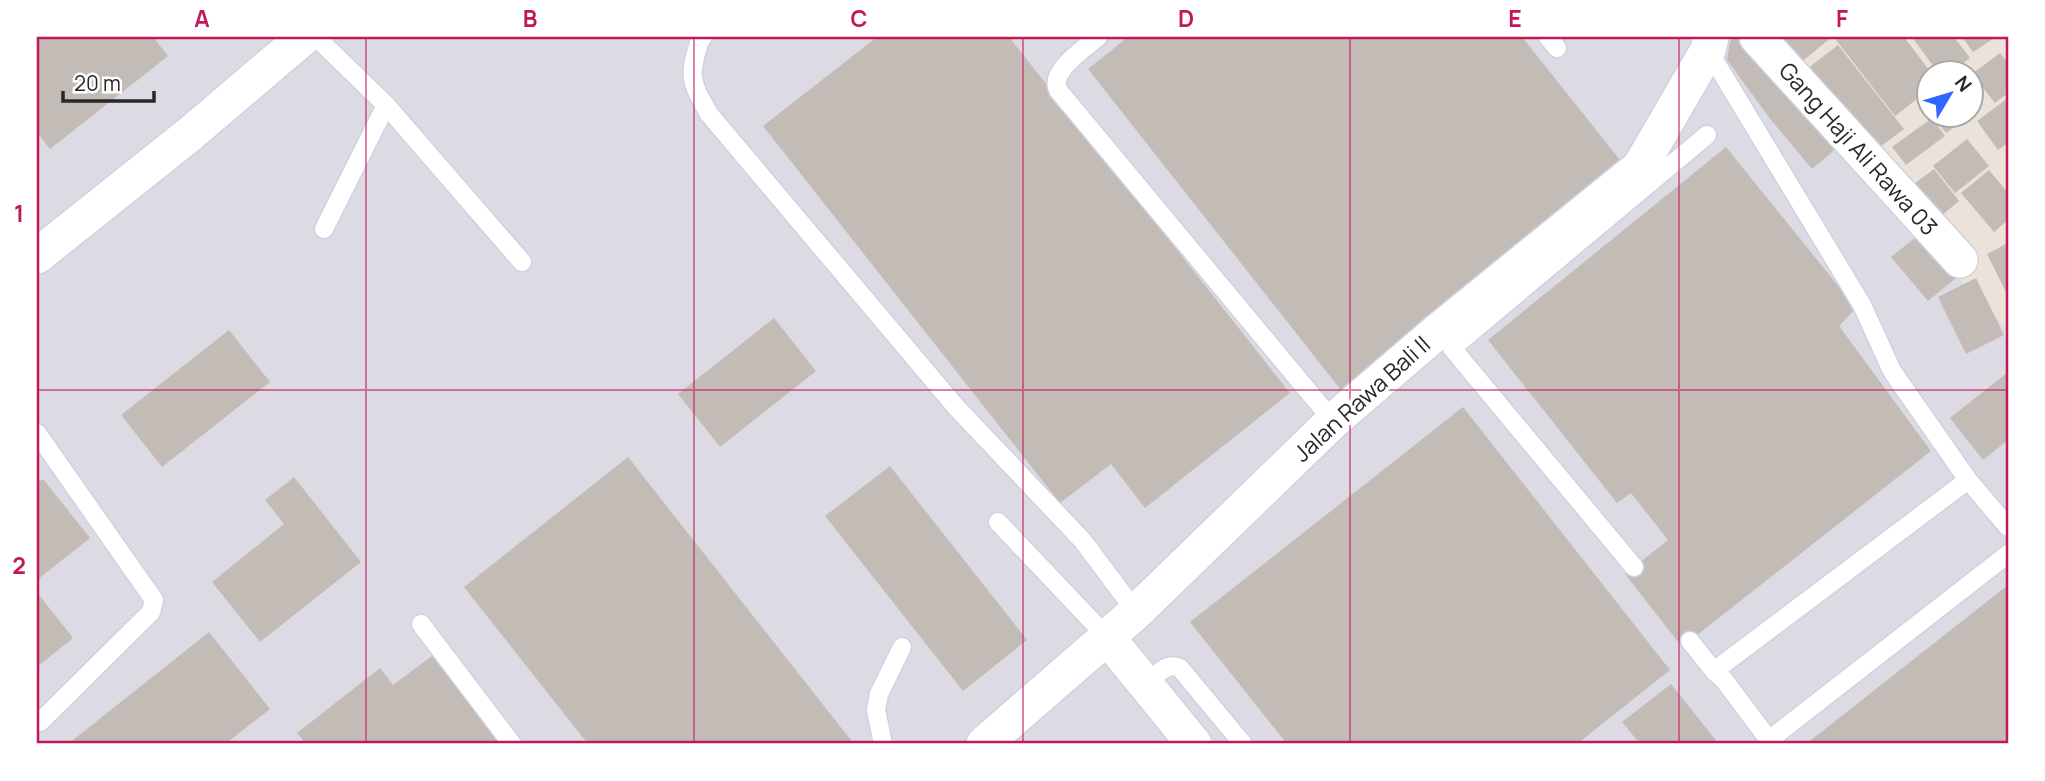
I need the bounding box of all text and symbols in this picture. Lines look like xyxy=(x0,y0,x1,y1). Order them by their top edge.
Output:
text: A xyxy=(194,2,210,34)
text: B xyxy=(523,2,537,34)
text: C xyxy=(851,2,868,34)
text: D xyxy=(1178,2,1194,34)
text: E xyxy=(1508,2,1522,34)
text: F xyxy=(1836,2,1848,34)
street label: Gang Haji Ali Rawa 03 xyxy=(1772,55,1945,242)
scale bar xyxy=(63,60,154,104)
north arrow xyxy=(1916,60,1986,130)
text: 20 m xyxy=(74,69,121,97)
text: N xyxy=(1949,70,1978,97)
text: 1 xyxy=(14,197,24,229)
street label: Jalan Rawa Bali II xyxy=(1286,328,1437,468)
text: 2 xyxy=(12,549,26,581)

